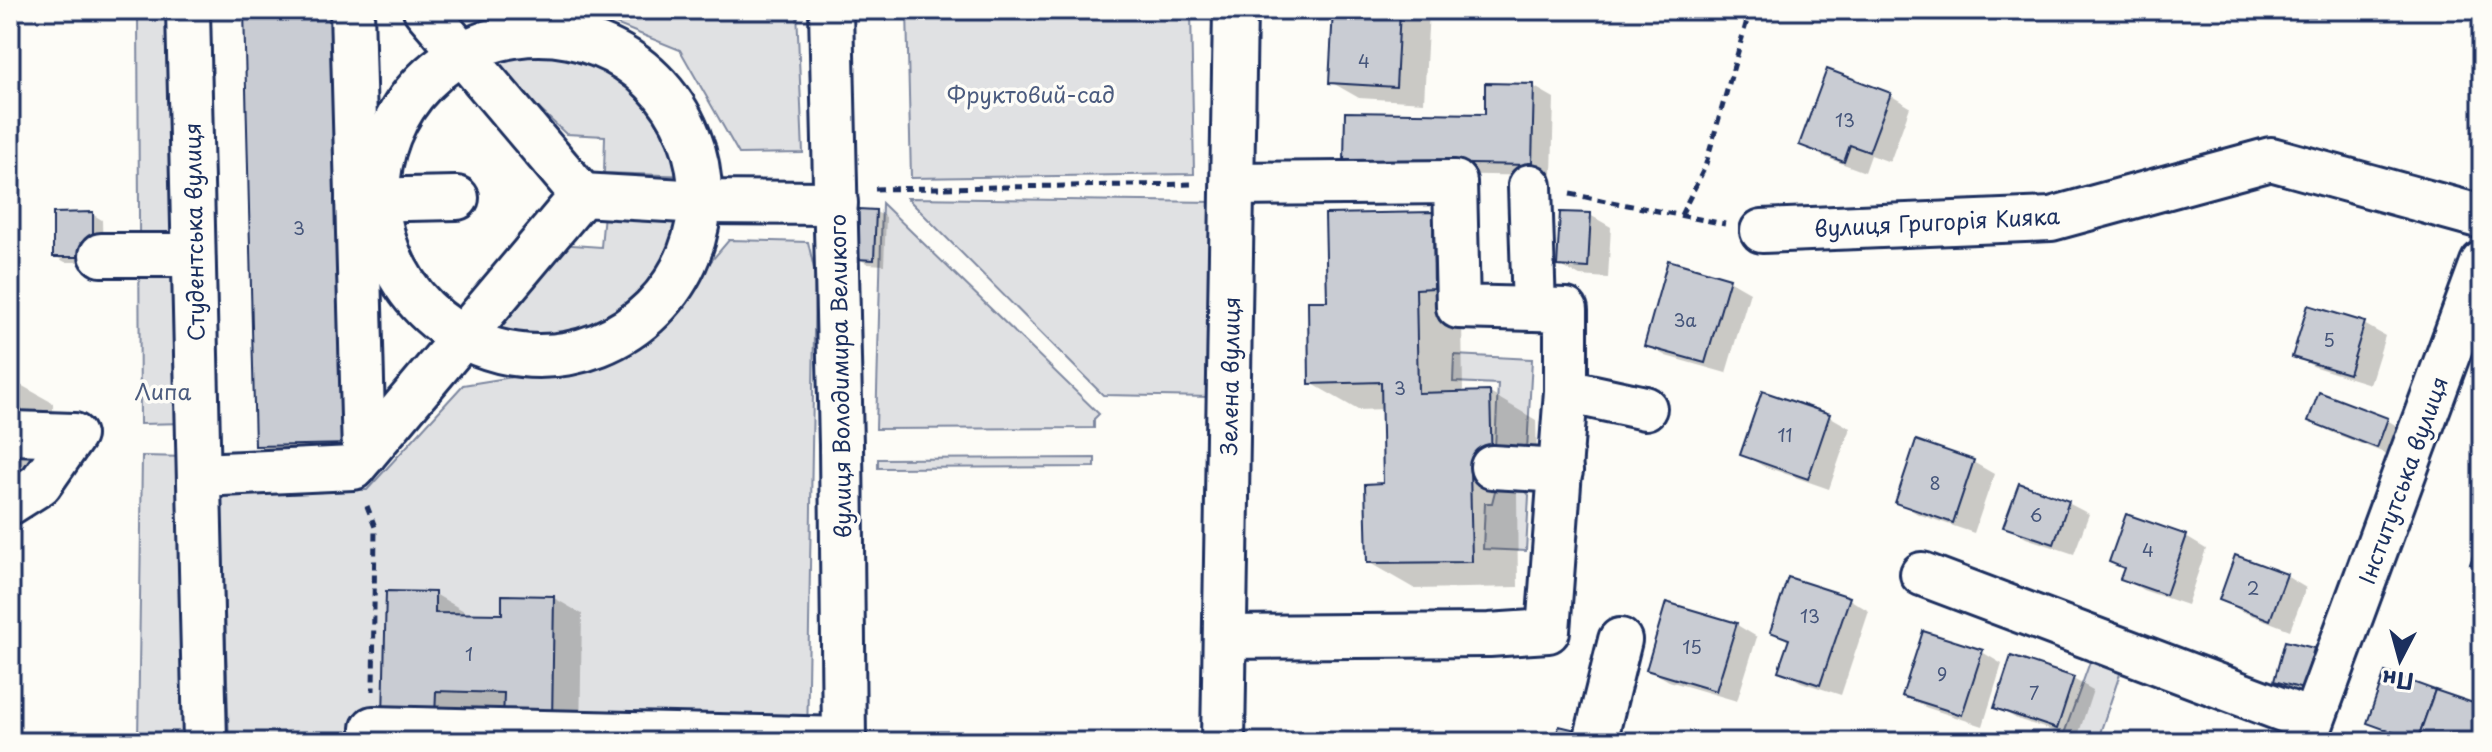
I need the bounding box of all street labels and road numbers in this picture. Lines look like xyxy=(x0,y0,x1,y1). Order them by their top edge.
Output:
street label: Студентська вулиця xyxy=(175,123,211,341)
street label: вулиця Григорія Кияка xyxy=(1813,198,2061,244)
street label: вулиця Володимира Великого xyxy=(820,214,858,538)
street label: Зелена вулиця xyxy=(1211,296,1247,456)
street label: Інститутська вулиця xyxy=(2349,372,2455,588)

